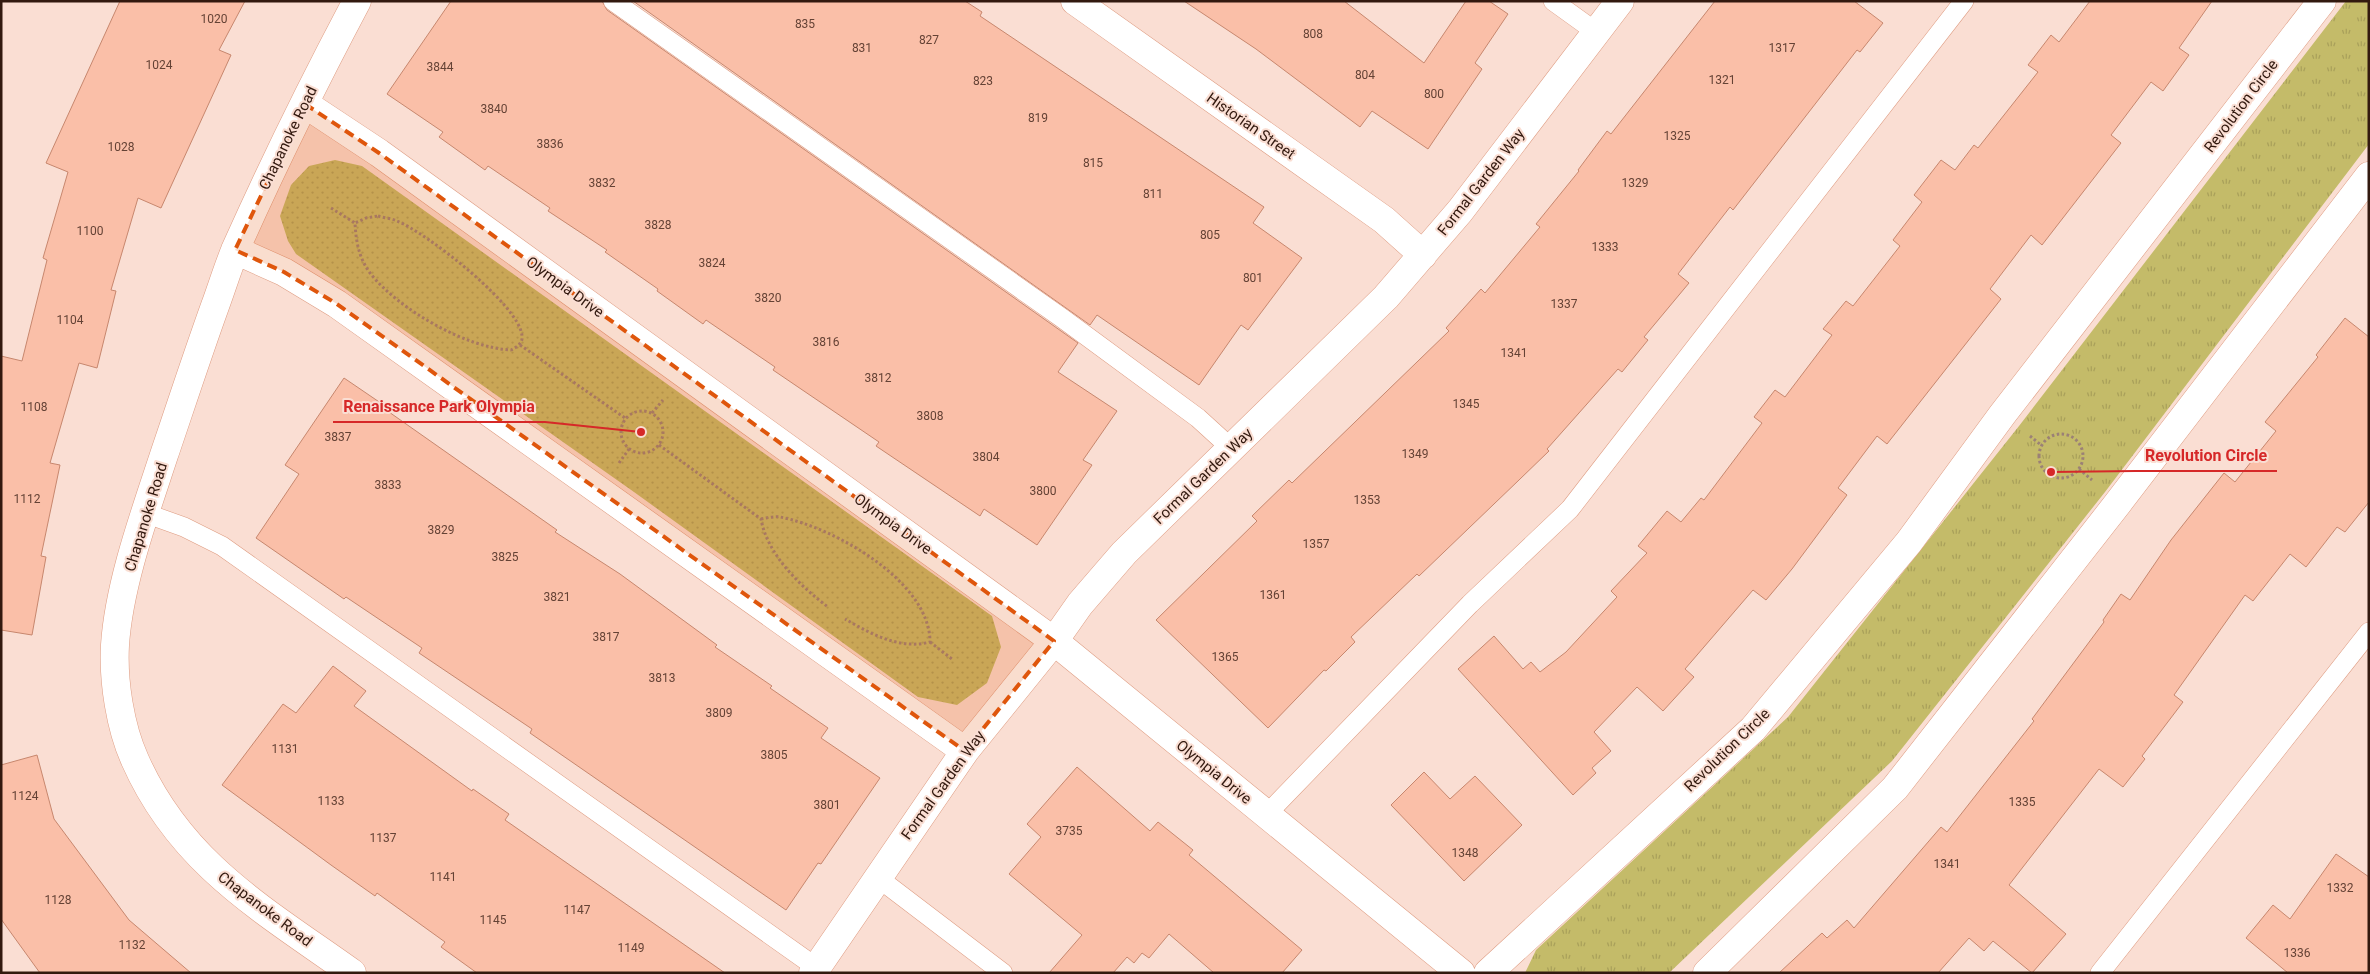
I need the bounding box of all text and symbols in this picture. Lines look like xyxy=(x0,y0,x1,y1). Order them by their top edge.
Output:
house number: 1020 xyxy=(201,12,228,26)
house number: 835 xyxy=(795,17,815,31)
house number: 808 xyxy=(1303,27,1323,41)
house number: 827 xyxy=(919,33,939,47)
house number: 831 xyxy=(852,41,872,55)
house number: 1317 xyxy=(1769,41,1796,55)
street label: Revolution Circle xyxy=(2200,56,2282,156)
house number: 1024 xyxy=(146,58,173,72)
house number: 3844 xyxy=(427,60,454,74)
house number: 804 xyxy=(1355,68,1375,82)
house number: 1321 xyxy=(1709,73,1735,87)
house number: 823 xyxy=(973,74,993,88)
street label: Chapanoke Road xyxy=(255,83,321,193)
house number: 800 xyxy=(1424,87,1444,101)
street label: Historian Street xyxy=(1203,89,1299,163)
house number: 3840 xyxy=(481,102,508,116)
house number: 819 xyxy=(1028,111,1048,125)
street label: Formal Garden Way xyxy=(1434,125,1528,239)
house number: 1325 xyxy=(1664,129,1691,143)
house number: 3836 xyxy=(537,137,564,151)
house number: 1028 xyxy=(108,140,135,154)
house number: 815 xyxy=(1083,156,1103,170)
house number: 3832 xyxy=(589,176,616,190)
house number: 1329 xyxy=(1622,176,1648,190)
house number: 811 xyxy=(1143,187,1163,201)
house number: 3828 xyxy=(645,218,672,232)
house number: 1100 xyxy=(77,224,104,238)
house number: 805 xyxy=(1200,228,1220,242)
house number: 1333 xyxy=(1592,240,1618,254)
street label: Olympia Drive xyxy=(523,253,607,321)
house number: 3824 xyxy=(699,256,726,270)
house number: 801 xyxy=(1243,271,1263,285)
house number: 3820 xyxy=(755,291,782,305)
house number: 1337 xyxy=(1551,297,1578,311)
house number: 1104 xyxy=(57,313,84,327)
house number: 3816 xyxy=(813,335,840,349)
house number: 1341 xyxy=(1501,346,1527,360)
house number: 3812 xyxy=(865,371,892,385)
callout: Renaissance Park Olympia xyxy=(333,391,545,422)
text: Renaissance Park Olympia xyxy=(343,397,535,416)
house number: 1345 xyxy=(1453,397,1480,411)
house number: 1108 xyxy=(21,400,48,414)
house number: 3808 xyxy=(917,409,944,423)
street label: Formal Garden Way xyxy=(1150,424,1256,528)
house number: 3837 xyxy=(325,430,352,444)
callout: Revolution Circle xyxy=(2135,440,2277,471)
text: Revolution Circle xyxy=(2145,446,2267,465)
house number: 1349 xyxy=(1402,447,1428,461)
house number: 3804 xyxy=(973,450,1000,464)
street label: Chapanoke Road xyxy=(121,460,171,574)
house number: 3833 xyxy=(375,478,401,492)
house number: 3800 xyxy=(1030,484,1057,498)
street label: Olympia Drive xyxy=(851,490,935,558)
house number: 1112 xyxy=(14,492,41,506)
house number: 1353 xyxy=(1354,493,1380,507)
house number: 3829 xyxy=(428,523,454,537)
house number: 1357 xyxy=(1303,537,1330,551)
house number: 3825 xyxy=(492,550,519,564)
house number: 1361 xyxy=(1260,588,1286,602)
house number: 3821 xyxy=(544,590,570,604)
house number: 3817 xyxy=(593,630,620,644)
house number: 1365 xyxy=(1212,650,1239,664)
house number: 3813 xyxy=(649,671,675,685)
street label: Revolution Circle xyxy=(1681,705,1773,795)
house number: 3809 xyxy=(706,706,732,720)
street label: Formal Garden Way xyxy=(897,727,989,843)
street label: Olympia Drive xyxy=(1173,736,1255,808)
house number: 1131 xyxy=(272,742,298,756)
house number: 3805 xyxy=(761,748,788,762)
house number: 1124 xyxy=(12,789,39,803)
house number: 1133 xyxy=(318,794,344,808)
house number: 1335 xyxy=(2009,795,2036,809)
house number: 3801 xyxy=(814,798,840,812)
house number: 3735 xyxy=(1056,824,1083,838)
house number: 1137 xyxy=(370,831,397,845)
house number: 1348 xyxy=(1452,846,1479,860)
house number: 1341 xyxy=(1934,857,1960,871)
street label: Chapanoke Road xyxy=(214,868,316,950)
house number: 1141 xyxy=(430,870,456,884)
house number: 1332 xyxy=(2327,881,2354,895)
house number: 1128 xyxy=(45,893,72,907)
house number: 1147 xyxy=(564,903,591,917)
house number: 1145 xyxy=(480,913,507,927)
house number: 1132 xyxy=(119,938,146,952)
house number: 1149 xyxy=(618,941,644,955)
house number: 1336 xyxy=(2284,946,2311,960)

